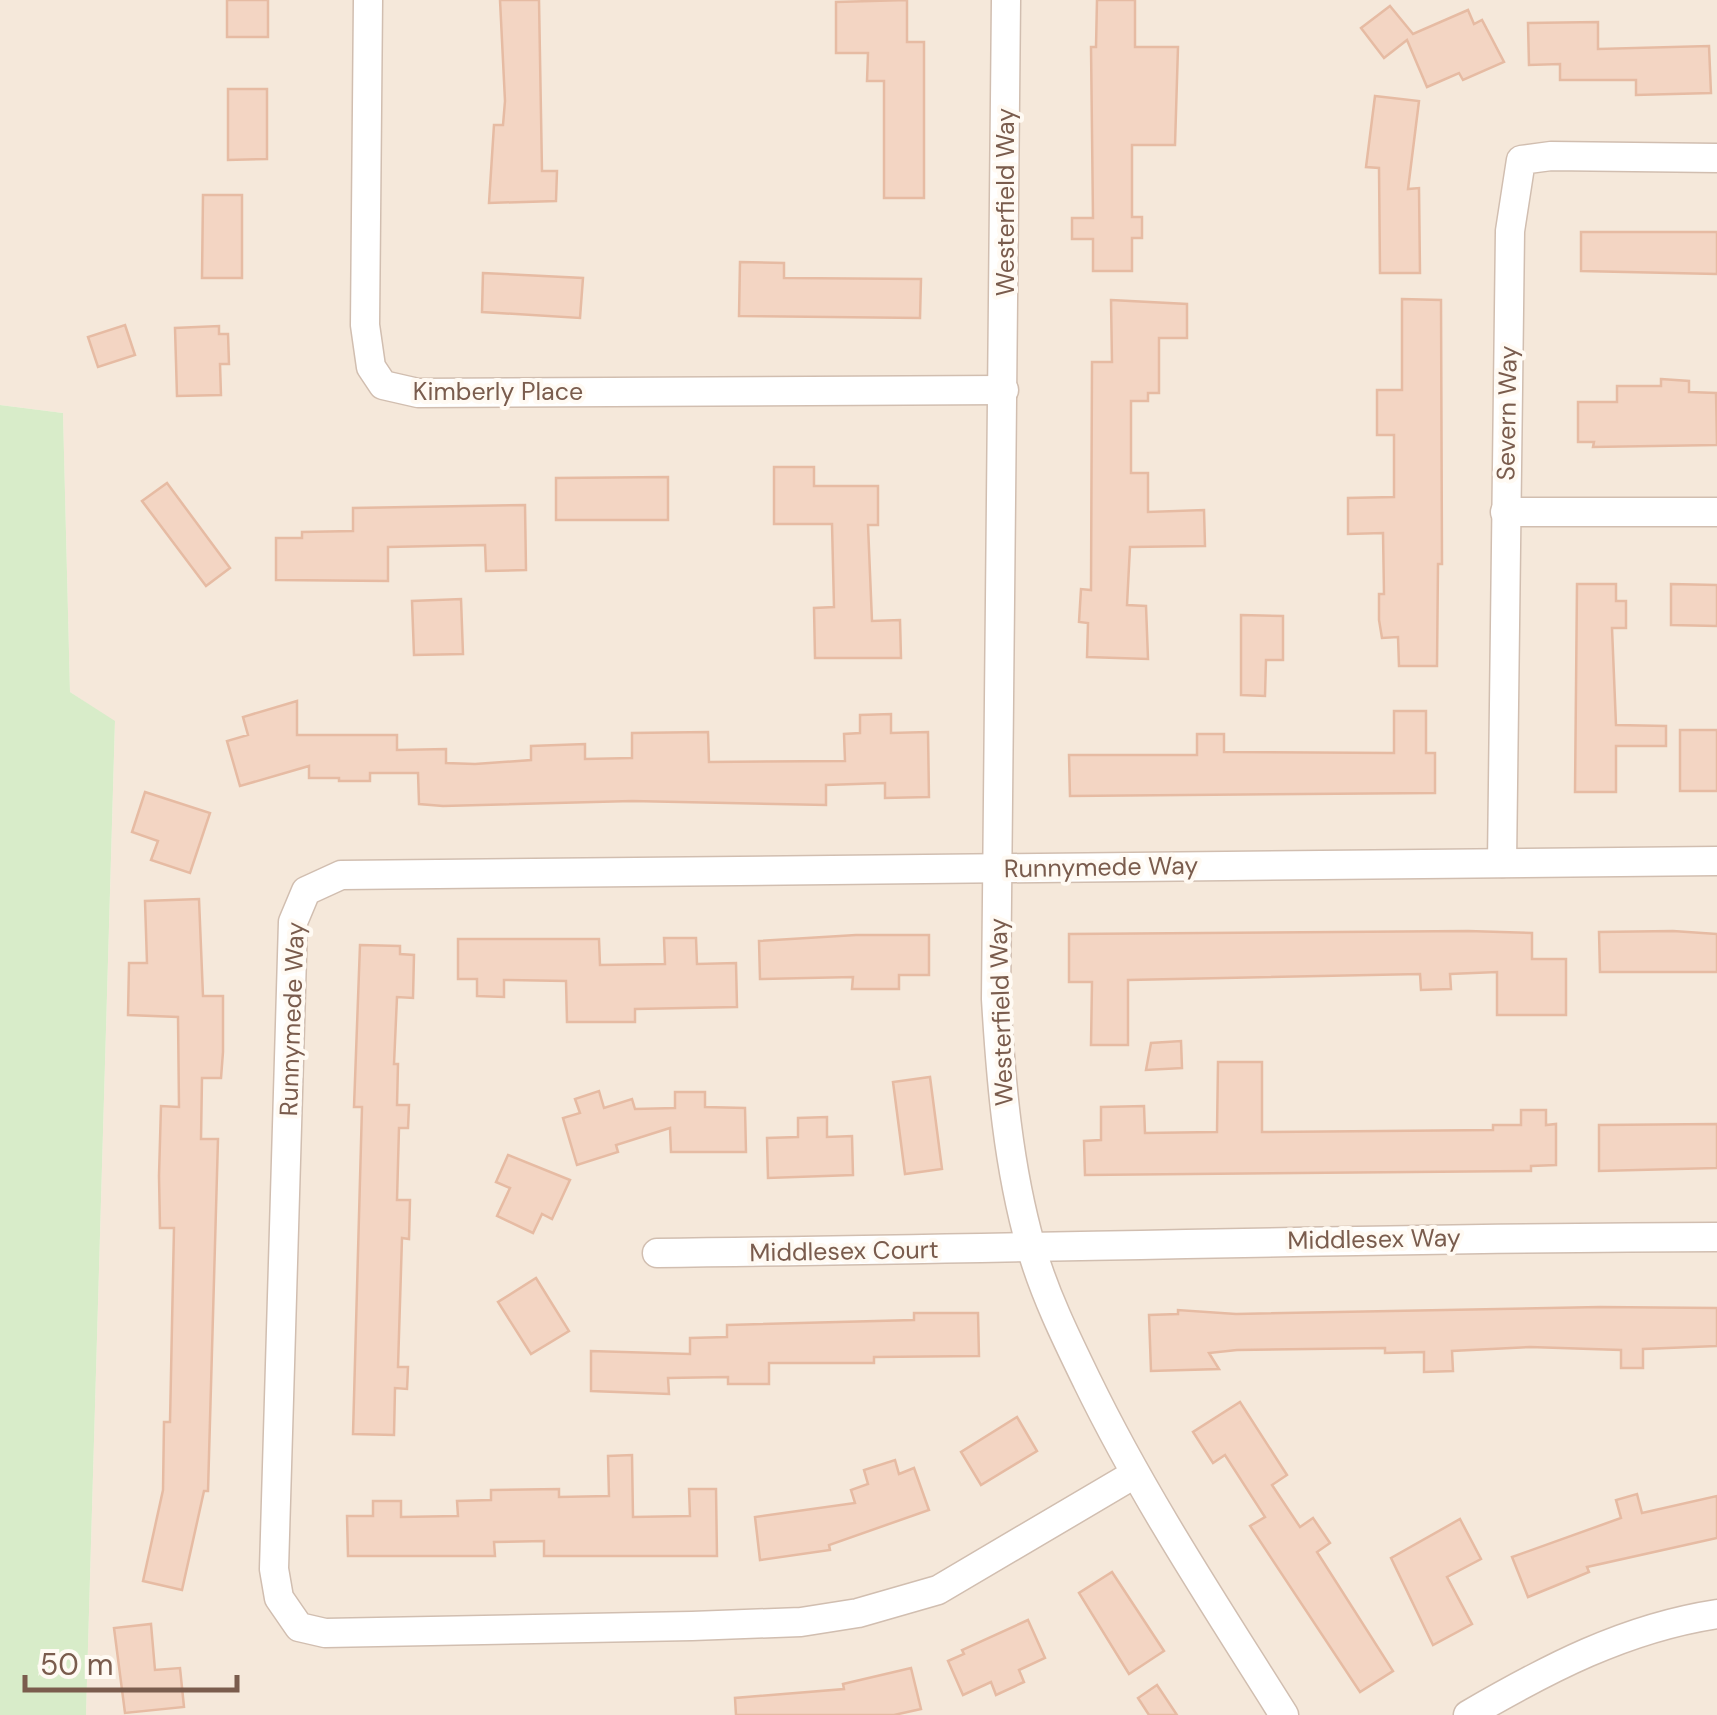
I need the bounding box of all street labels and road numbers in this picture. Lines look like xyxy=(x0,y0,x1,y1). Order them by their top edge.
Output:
street label: Westerfield Way xyxy=(989,108,1022,296)
street label: Severn Way xyxy=(1489,345,1525,481)
street label: Kimberly Place xyxy=(413,375,583,408)
street label: Runnymede Way xyxy=(1003,849,1199,885)
street label: Westerfield Way xyxy=(981,917,1021,1107)
street label: Runnymede Way xyxy=(272,921,312,1117)
street label: Middlesex Way xyxy=(1287,1221,1461,1257)
street label: Middlesex Court xyxy=(749,1233,939,1269)

